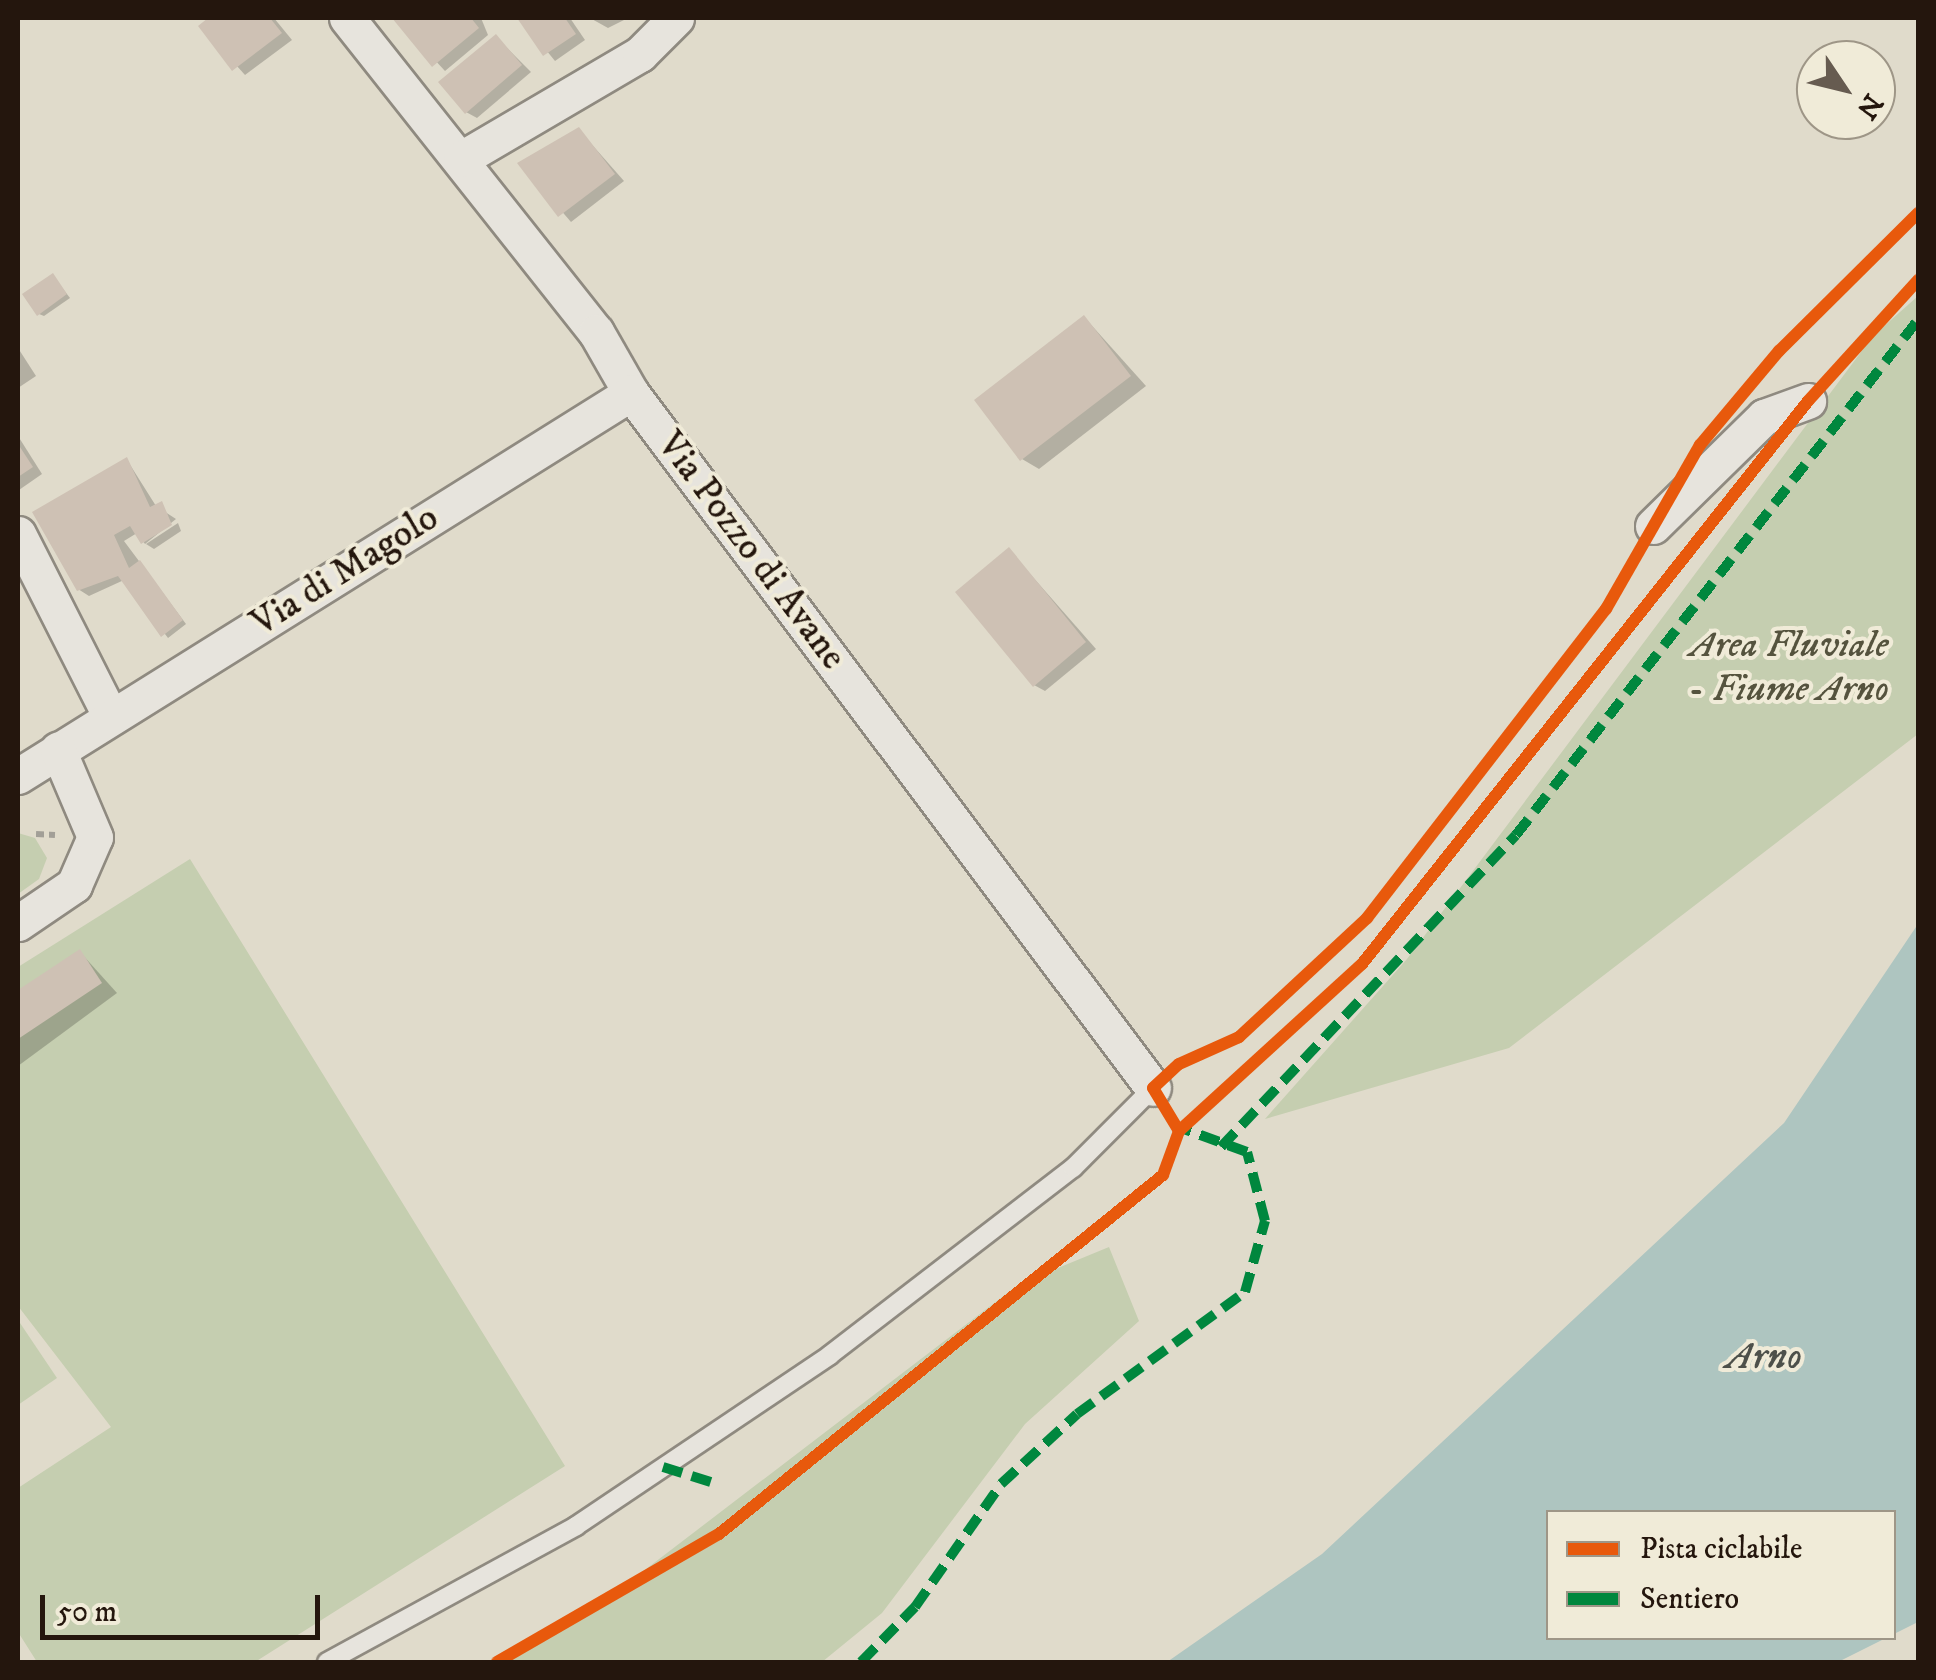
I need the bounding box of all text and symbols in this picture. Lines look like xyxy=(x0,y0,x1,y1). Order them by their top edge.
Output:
north arrow xyxy=(1796,40,1896,140)
text: N xyxy=(1848,87,1890,126)
street label: Via Pozzo di Avane xyxy=(647,423,855,679)
street label: Via di Magolo xyxy=(243,495,447,647)
park label: Area Fluviale - Fiume Arno xyxy=(1689,623,1889,712)
water label: Arno xyxy=(1726,1333,1802,1381)
legend xyxy=(1546,1510,1896,1640)
text: Pista ciclabile xyxy=(1640,1531,1802,1568)
scale bar xyxy=(45,1575,325,1637)
text: Sentiero xyxy=(1640,1581,1739,1618)
text: 50 m xyxy=(57,1594,117,1631)

